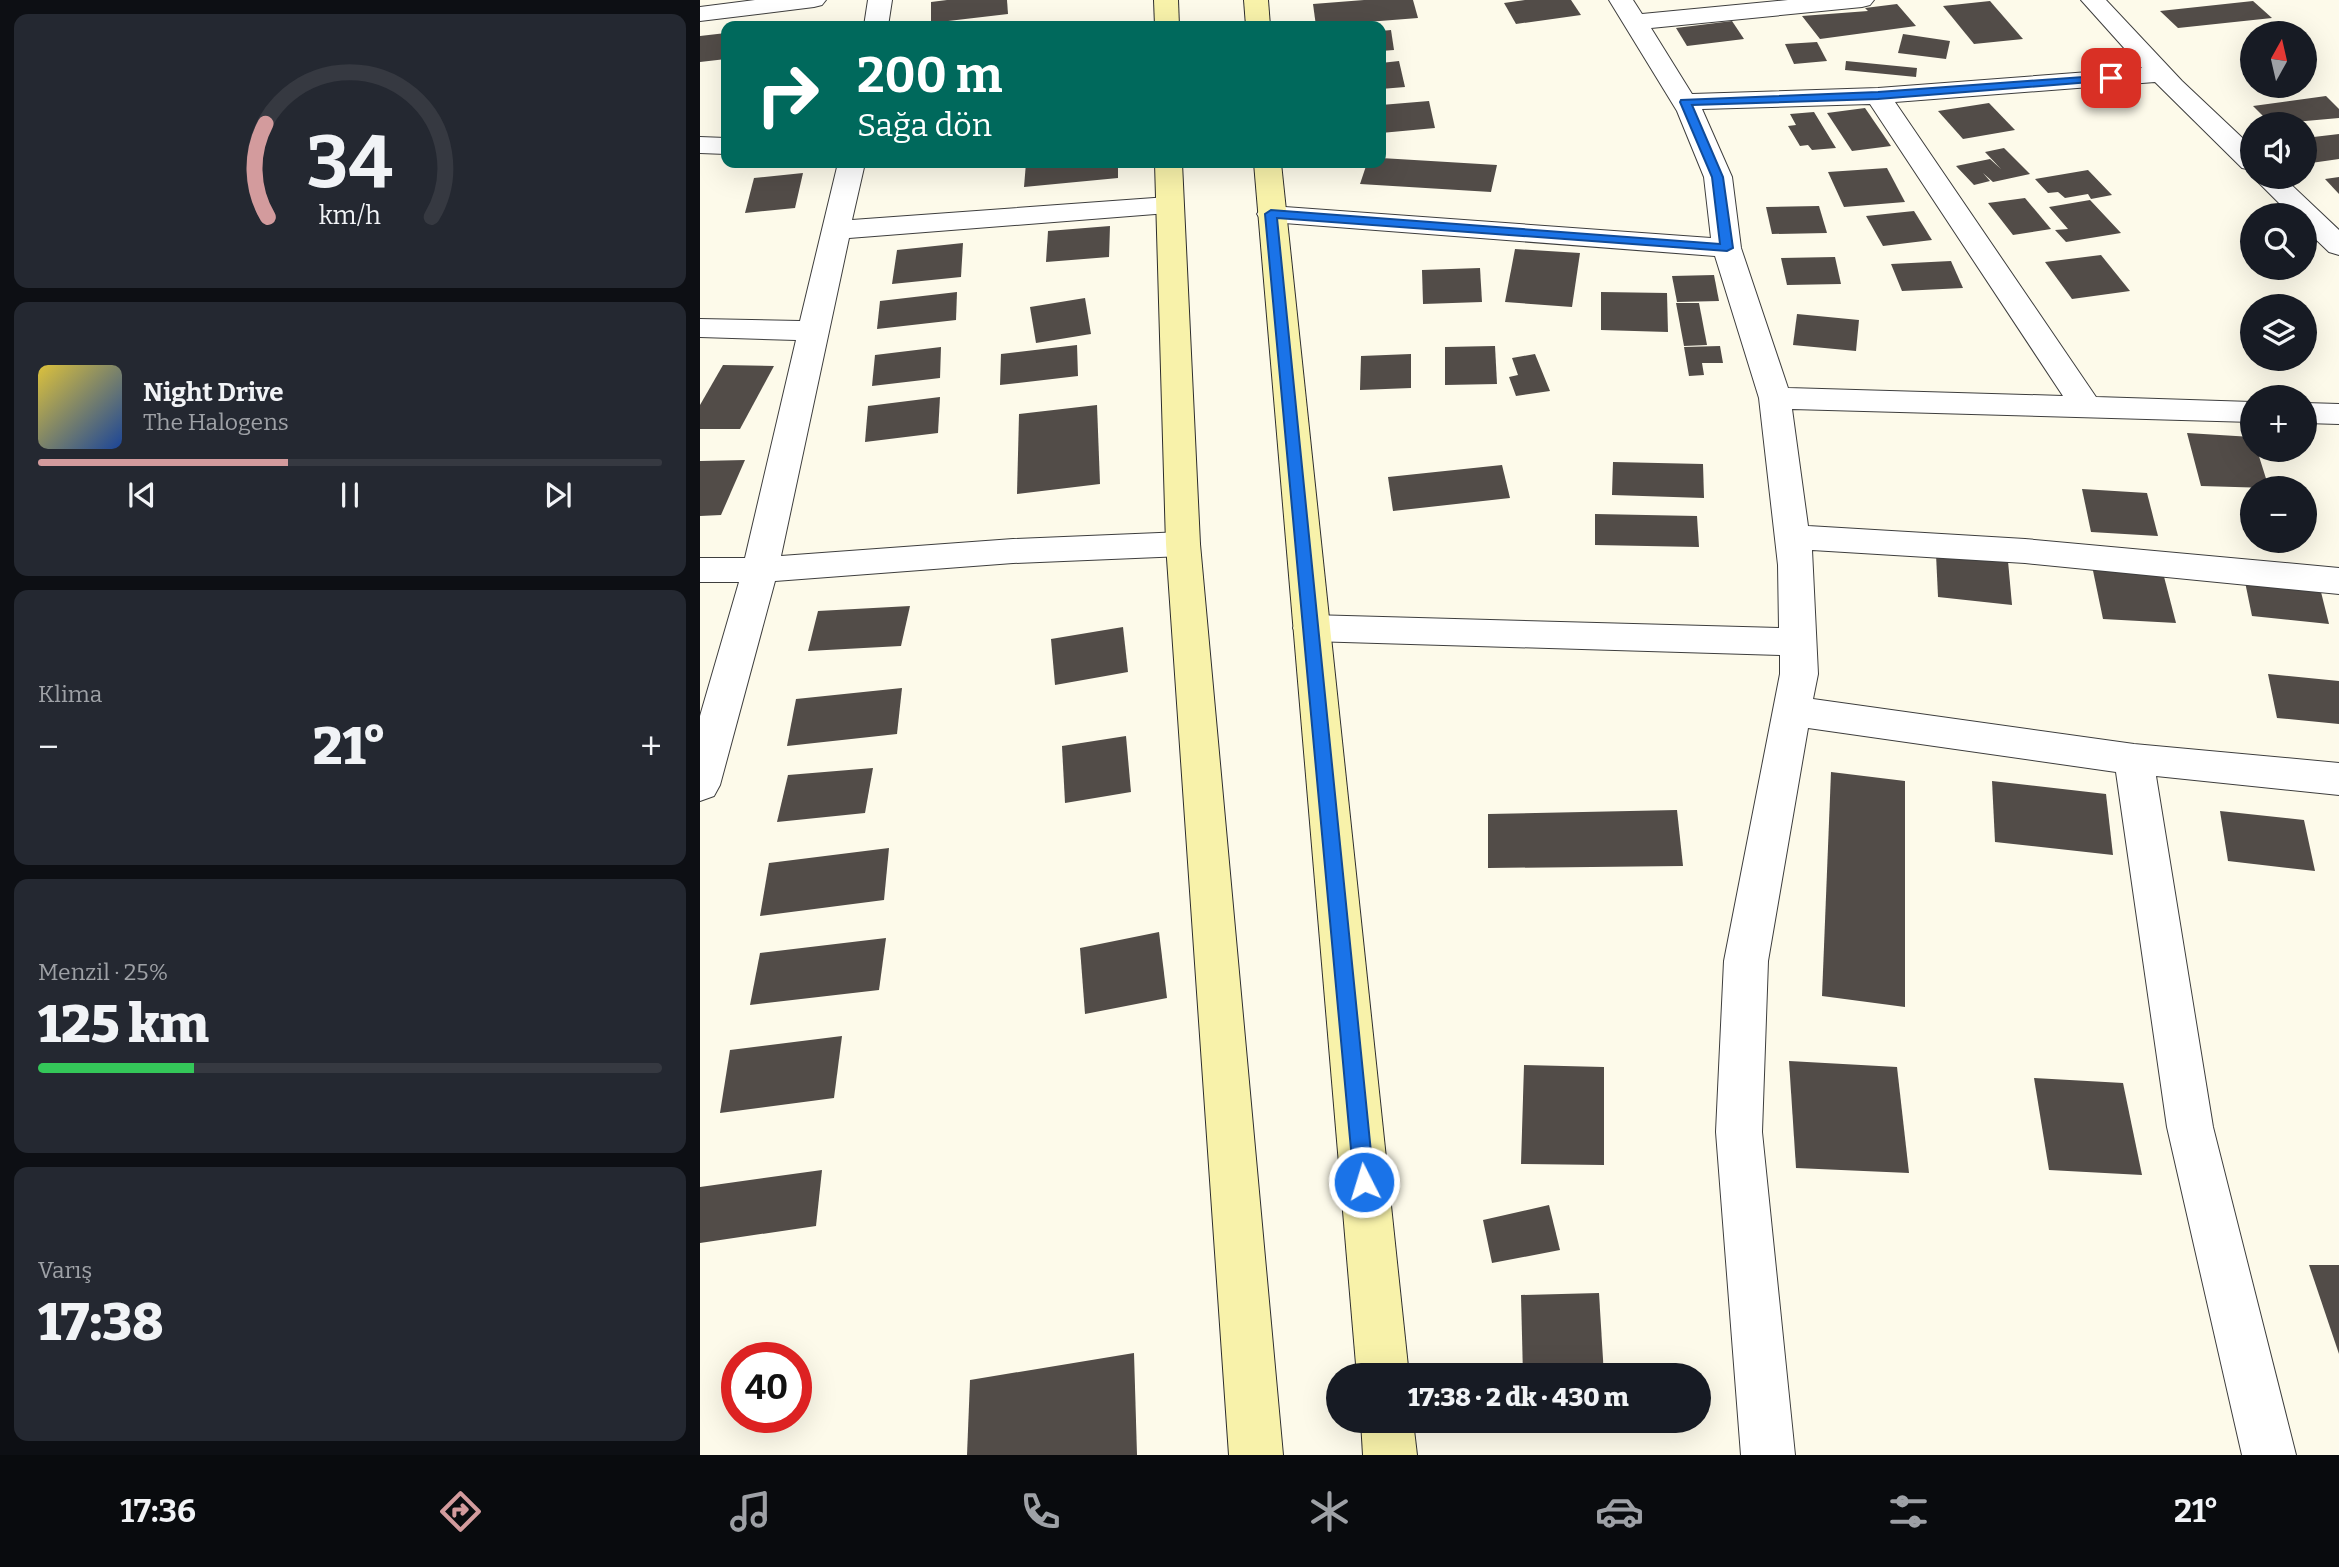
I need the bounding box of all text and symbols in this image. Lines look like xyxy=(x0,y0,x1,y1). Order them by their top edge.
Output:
north arrow xyxy=(2240,21,2317,98)
map controls xyxy=(2240,21,2317,553)
text: 200 m xyxy=(857,46,1002,105)
pin xyxy=(2081,48,2141,108)
icon: right xyxy=(742,49,833,140)
icon: arrive xyxy=(2092,59,2130,97)
text: Sağa dön xyxy=(857,106,992,144)
button: sound xyxy=(2240,112,2317,189)
text: 34 xyxy=(307,119,393,206)
text: km/h xyxy=(319,201,381,231)
button: search xyxy=(2240,203,2317,280)
button: layers xyxy=(2240,294,2317,371)
text: Night Drive xyxy=(143,377,284,408)
button: + xyxy=(2240,385,2317,462)
text: The Halogens xyxy=(143,408,289,436)
icon: previous xyxy=(123,476,161,514)
icon: pause xyxy=(331,476,369,514)
icon: next xyxy=(539,476,577,514)
button: − xyxy=(2240,476,2317,553)
text: Klima xyxy=(38,680,102,708)
text: 21° xyxy=(313,715,386,778)
text: − xyxy=(38,724,59,770)
text: + xyxy=(640,724,662,770)
text: Menzil · 25% xyxy=(38,958,168,986)
text: 125 km xyxy=(38,993,209,1056)
position arrow xyxy=(1327,1145,1401,1219)
text: Varış xyxy=(38,1256,93,1284)
text: 17:38 xyxy=(38,1291,163,1354)
speed limit sign: 40 xyxy=(721,1342,812,1433)
text: 17:38 · 2 dk · 430 m xyxy=(1408,1382,1629,1413)
icon: directions xyxy=(436,1487,485,1536)
icon: music xyxy=(726,1487,775,1536)
icon: phone xyxy=(1016,1487,1065,1536)
icon: climate xyxy=(1305,1487,1354,1536)
icon: car xyxy=(1595,1487,1644,1536)
icon: filters xyxy=(1884,1487,1933,1536)
text: 17:36 xyxy=(120,1492,196,1530)
text: 21° xyxy=(2174,1492,2219,1530)

